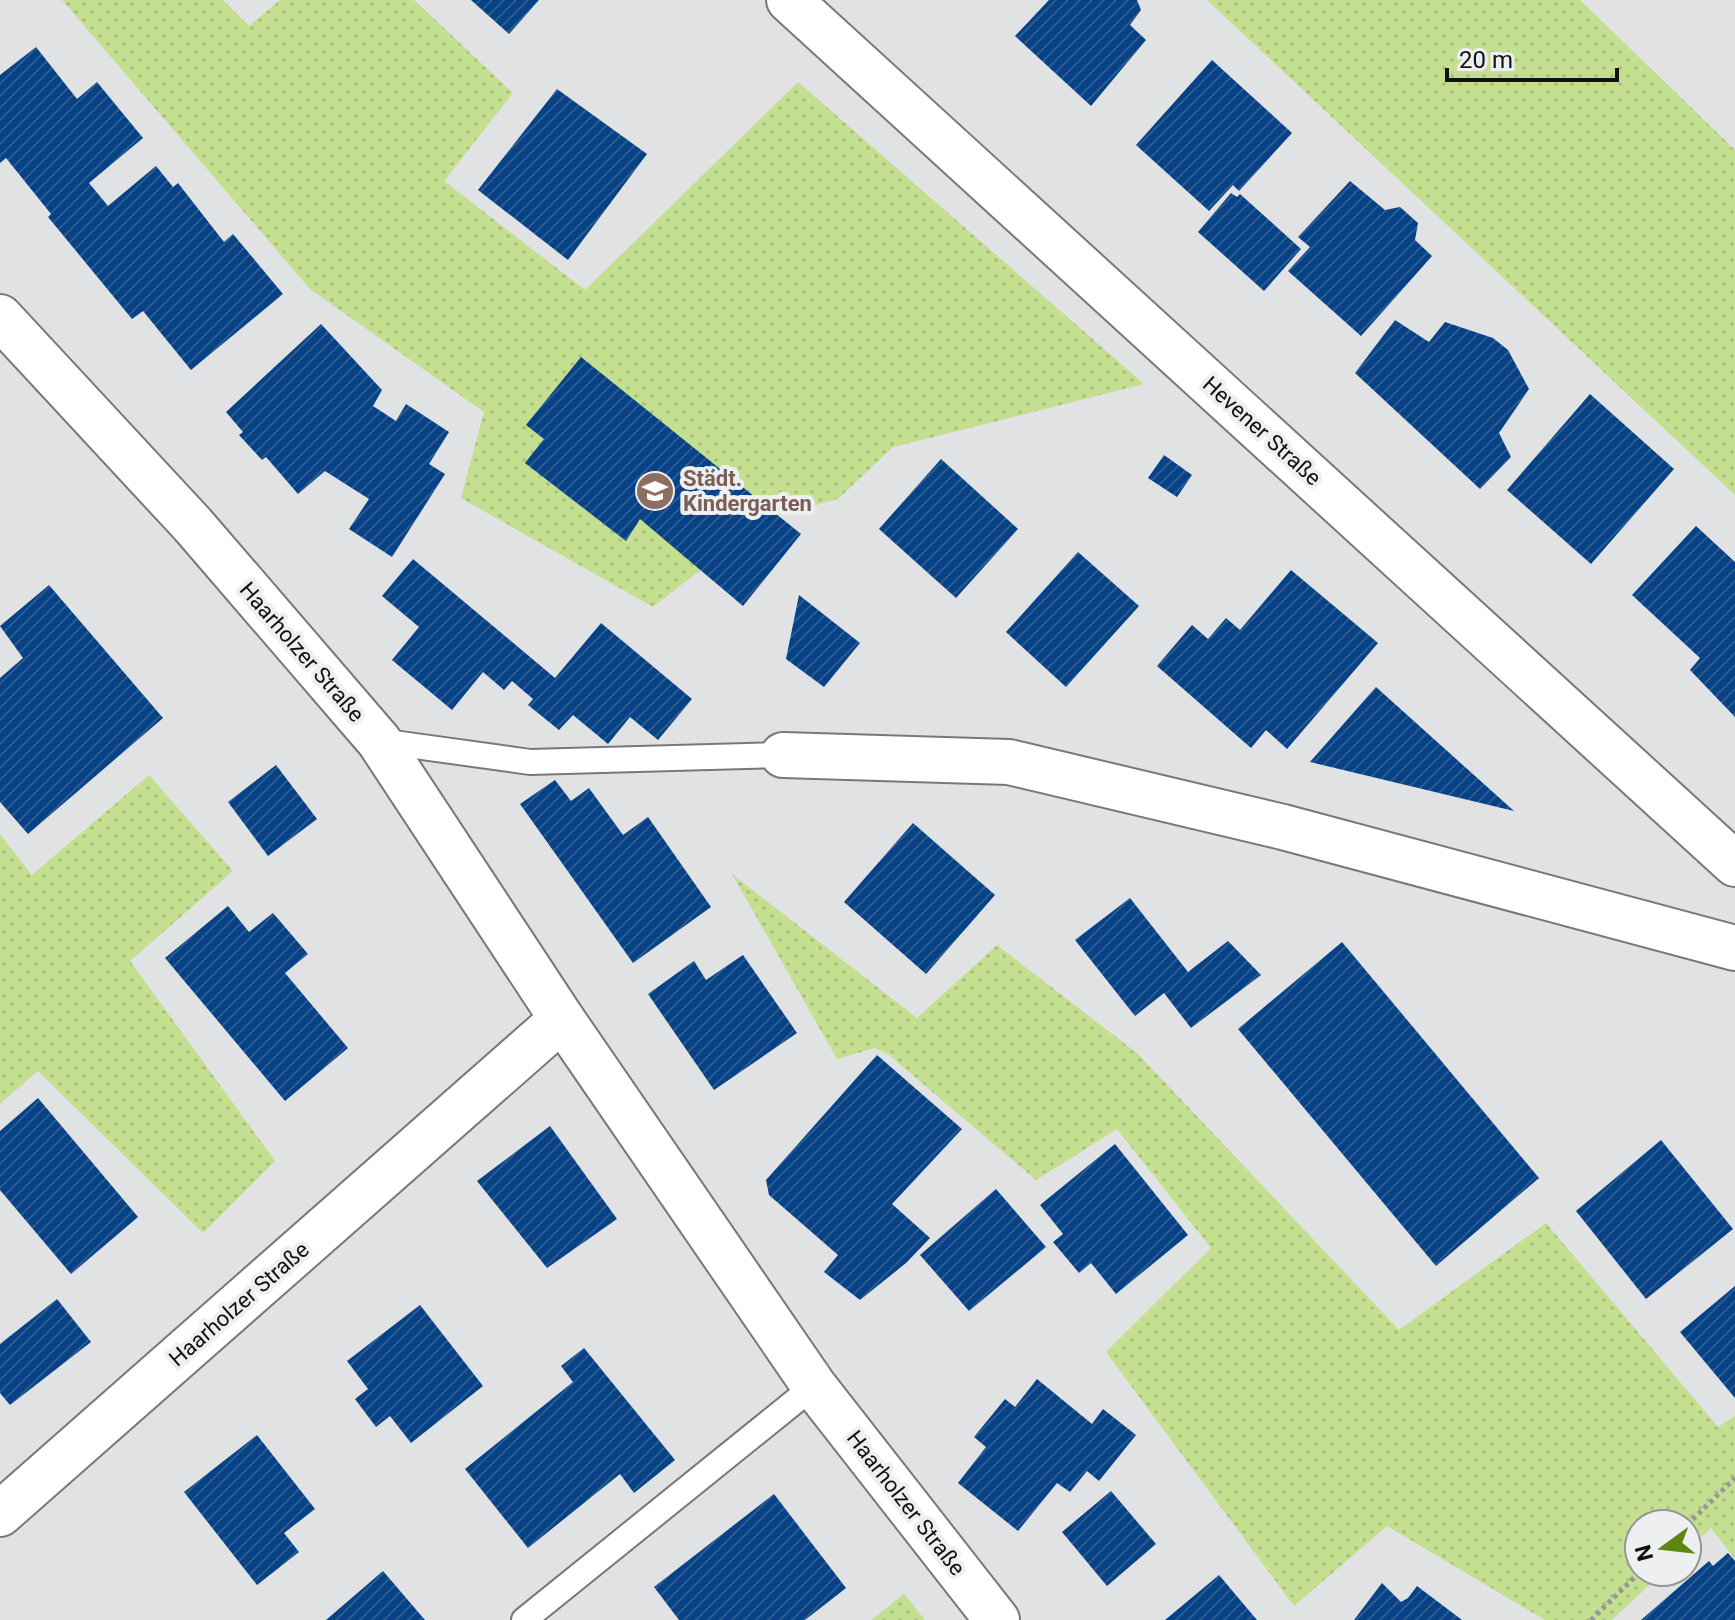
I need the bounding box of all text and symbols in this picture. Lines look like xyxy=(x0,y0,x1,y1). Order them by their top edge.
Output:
scale bar xyxy=(1447,32,1617,82)
text: 20 m xyxy=(1459,46,1513,74)
street label: Hevener Straße xyxy=(1198,371,1326,491)
place label: Städt. Kindergarten xyxy=(683,466,812,516)
school or university icon: Städt. Kindergarten xyxy=(634,470,676,512)
street label: Haarholzer Straße xyxy=(235,577,369,727)
street label: Haarholzer Straße xyxy=(164,1237,314,1371)
street label: Haarholzer Straße xyxy=(842,1426,970,1580)
north arrow xyxy=(1623,1508,1703,1588)
text: N xyxy=(1630,1542,1658,1564)

